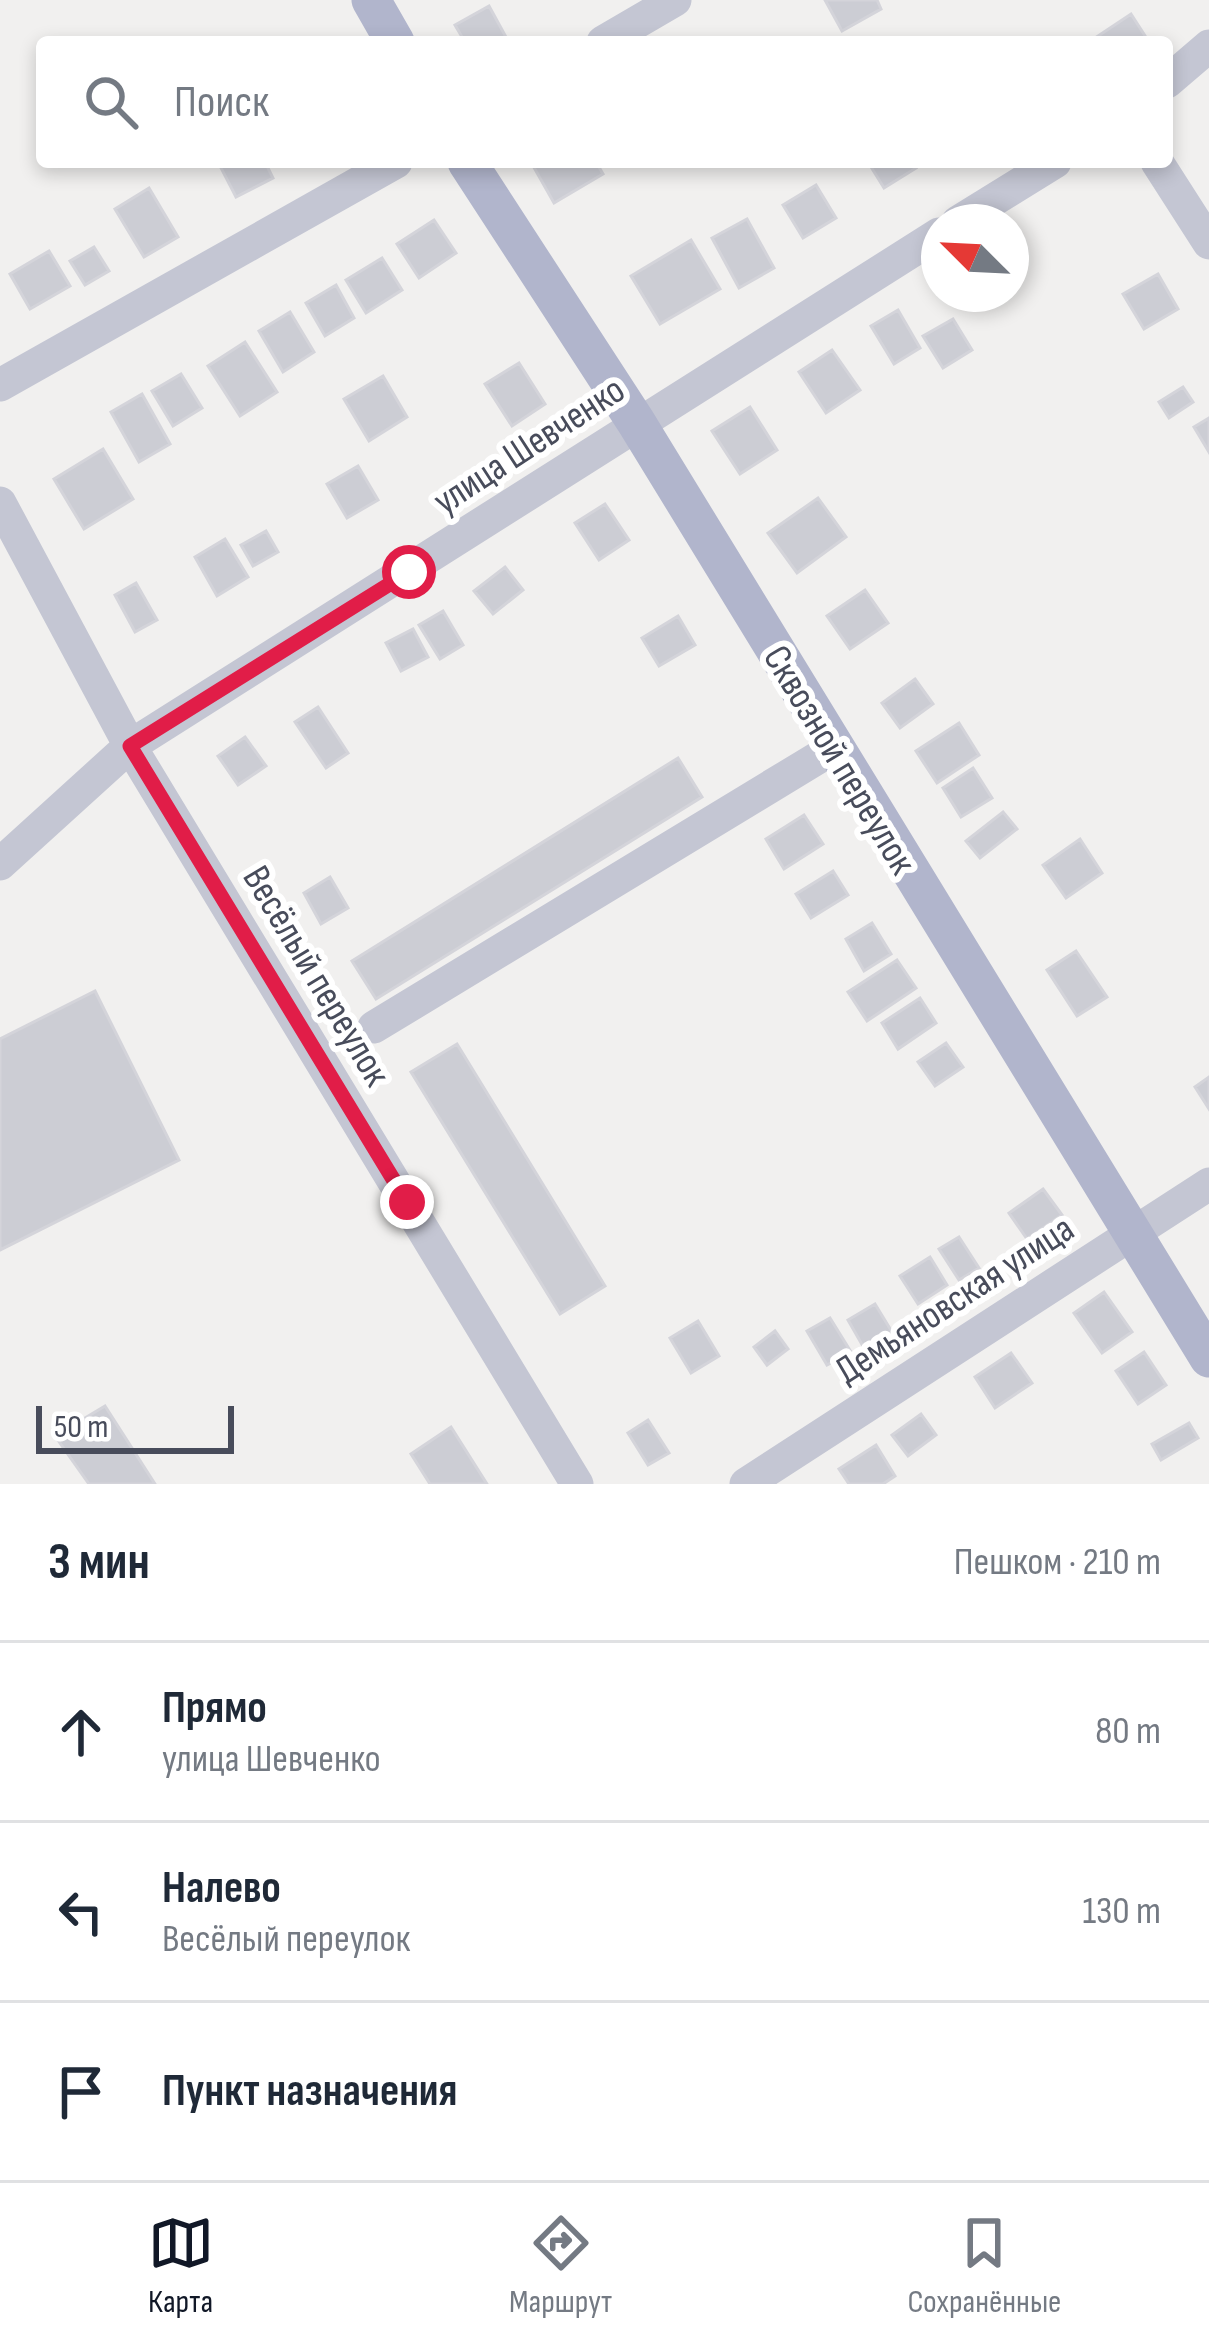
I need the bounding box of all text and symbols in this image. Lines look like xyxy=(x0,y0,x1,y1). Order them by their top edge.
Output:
search box xyxy=(36,36,1173,168)
icon: search xyxy=(78,69,144,135)
text: Поиск xyxy=(174,75,269,130)
north arrow xyxy=(921,204,1029,312)
street label: улица Шевченко xyxy=(425,367,634,525)
route start xyxy=(382,545,436,599)
street label: Сквозной переулок xyxy=(752,637,926,883)
street label: Весёлый переулок xyxy=(232,858,400,1095)
route end xyxy=(380,1175,434,1229)
street label: Демьяновская улица xyxy=(828,1206,1083,1395)
scale bar xyxy=(36,1400,234,1453)
text: 50 m xyxy=(54,1407,108,1447)
text: 3 мин xyxy=(48,1532,150,1593)
text: Пешком · 210 m xyxy=(954,1539,1161,1586)
text: Прямо xyxy=(162,1681,267,1736)
icon: ahead xyxy=(48,1699,114,1765)
text: 80 m xyxy=(1095,1708,1161,1755)
text: улица Шевченко xyxy=(162,1736,381,1783)
text: Налево xyxy=(162,1861,281,1916)
icon: left xyxy=(48,1879,114,1945)
text: 130 m xyxy=(1082,1888,1161,1935)
text: Весёлый переулок xyxy=(162,1916,410,1963)
icon: arrive xyxy=(48,2059,114,2125)
text: Пункт назначения xyxy=(162,2064,457,2119)
tab: Карта xyxy=(148,2210,214,2322)
tab: Маршрут xyxy=(509,2210,612,2322)
tab: Сохранённые xyxy=(907,2210,1061,2322)

